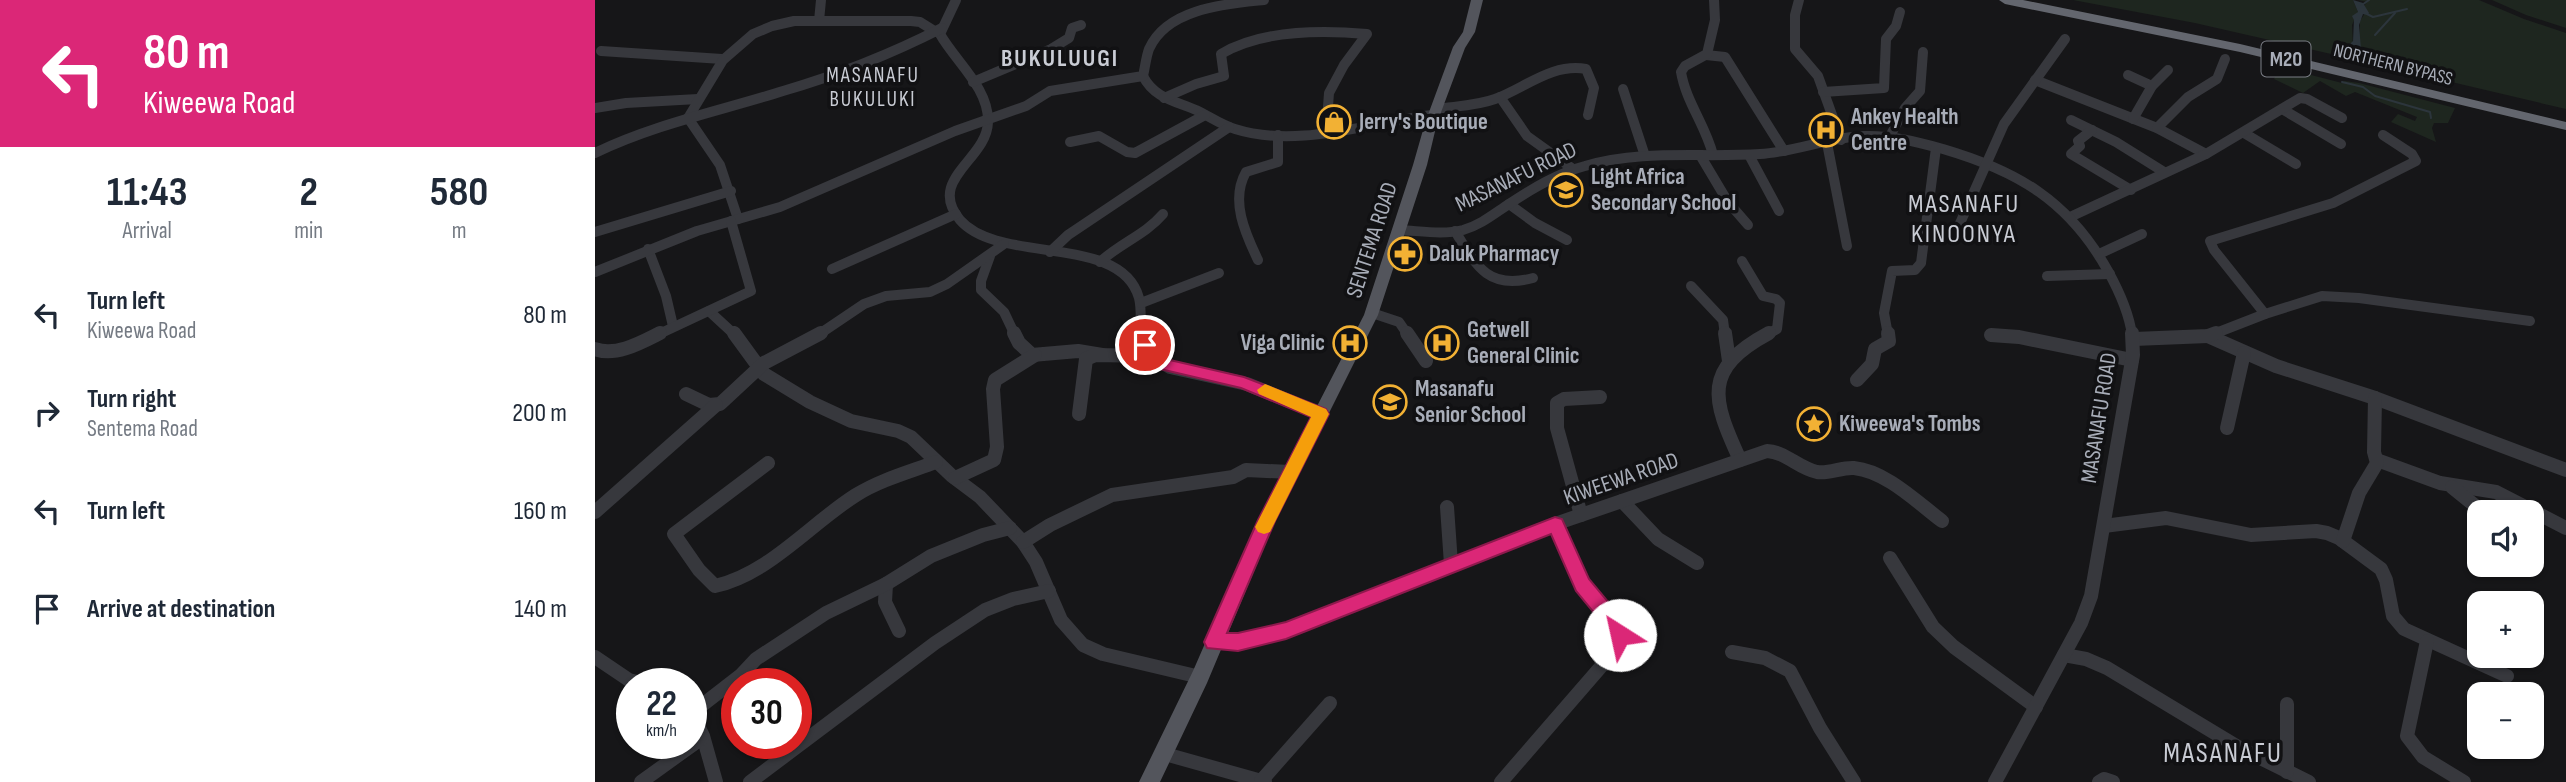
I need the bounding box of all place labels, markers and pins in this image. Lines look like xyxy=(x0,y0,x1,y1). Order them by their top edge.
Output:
shop icon: Jerry's Boutique xyxy=(1315,103,1353,141)
place label: Ankey Health Centre xyxy=(1850,103,1959,157)
place label: Jerry's Boutique xyxy=(1358,108,1488,136)
hospital icon: Ankey Health Centre xyxy=(1807,111,1845,149)
place label: Light Africa Secondary School xyxy=(1591,163,1736,217)
school or university icon: Light Africa Secondary School xyxy=(1547,171,1585,209)
pharmacy icon: Daluk Pharmacy xyxy=(1386,235,1424,273)
place label: Daluk Pharmacy xyxy=(1429,240,1560,268)
pin xyxy=(1115,315,1175,375)
place label: Getwell General Clinic xyxy=(1467,316,1579,370)
hospital icon: Viga Clinic xyxy=(1331,324,1369,362)
hospital icon: Getwell General Clinic xyxy=(1423,324,1461,362)
place label: Viga Clinic xyxy=(1241,329,1325,357)
place label: Masanafu Senior School xyxy=(1415,375,1526,429)
school or university icon: Masanafu Senior School xyxy=(1371,383,1409,421)
place icon: Kiweewa's Tombs xyxy=(1795,405,1833,443)
place label: Kiweewa's Tombs xyxy=(1839,410,1981,438)

